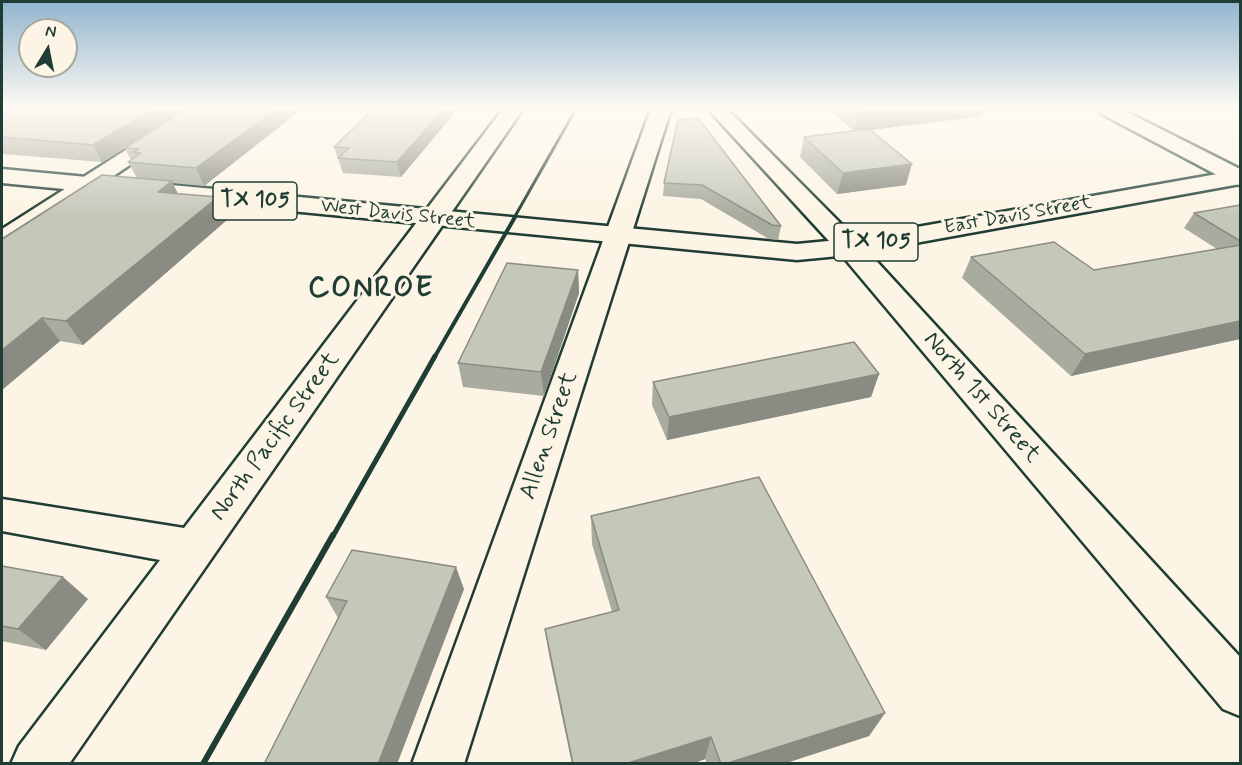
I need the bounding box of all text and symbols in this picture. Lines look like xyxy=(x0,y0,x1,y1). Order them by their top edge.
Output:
north arrow xyxy=(18,18,78,78)
text: N xyxy=(44,20,58,43)
road number: TX 105 xyxy=(213,182,297,220)
street label: East Davis Street xyxy=(942,191,1094,241)
street label: West Davis Street xyxy=(319,195,477,235)
road number: TX 105 xyxy=(834,223,918,261)
district label: CONROE xyxy=(307,272,435,308)
street label: North 1st Street xyxy=(916,326,1046,470)
street label: North Pacific Street xyxy=(205,347,347,527)
street label: Allen Street xyxy=(515,368,585,504)

